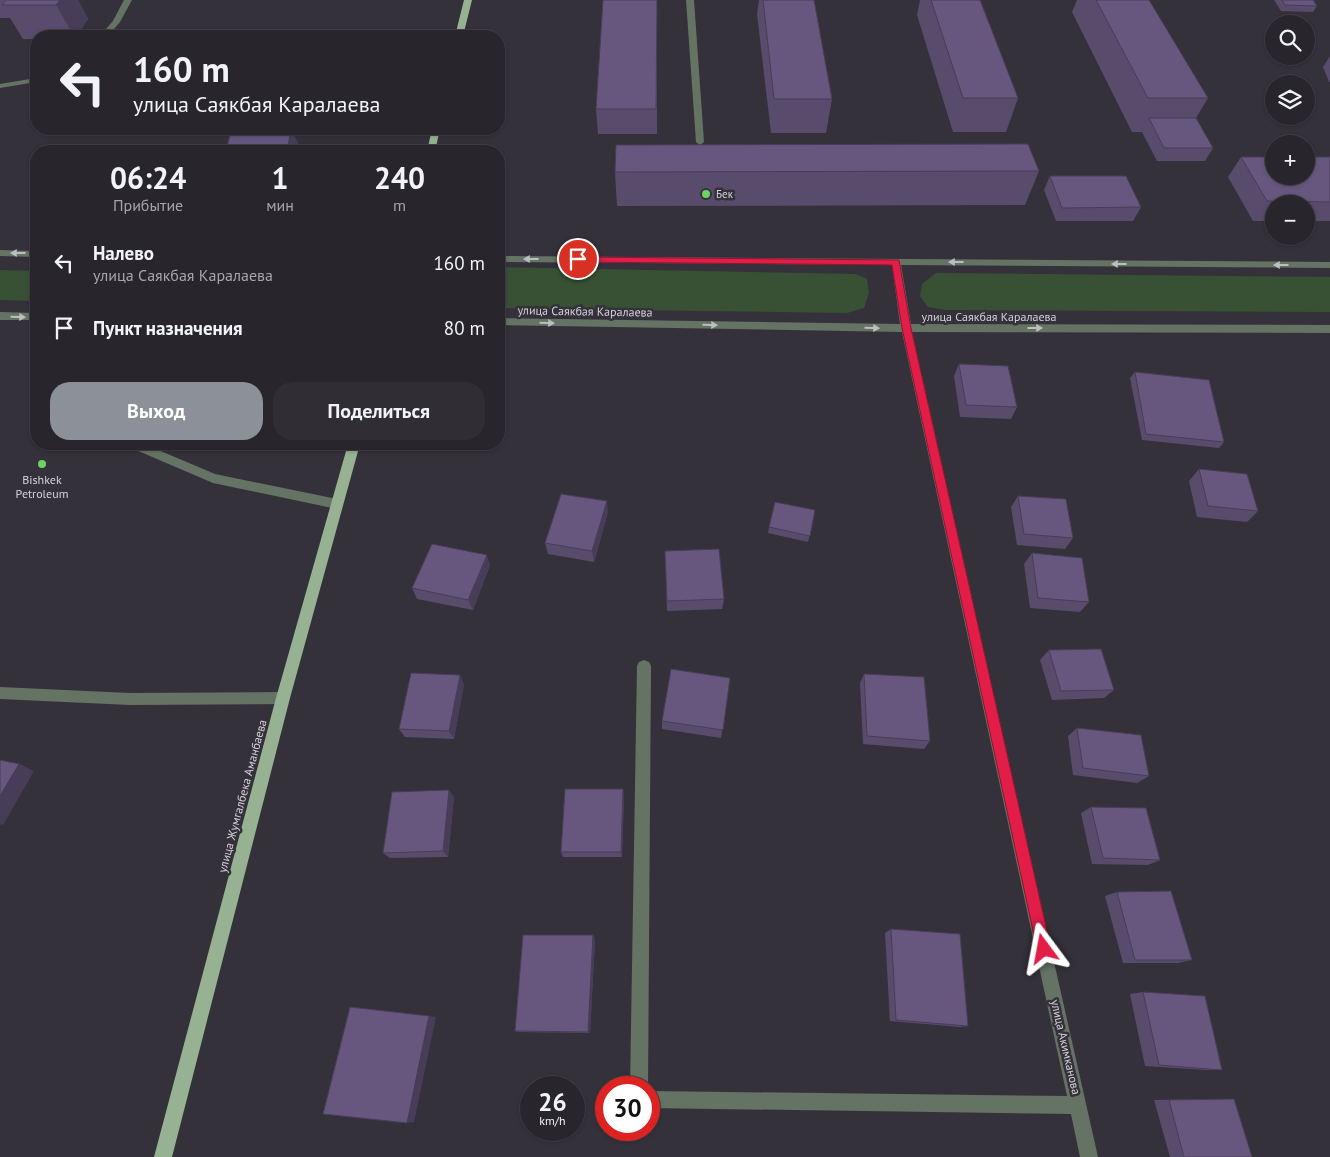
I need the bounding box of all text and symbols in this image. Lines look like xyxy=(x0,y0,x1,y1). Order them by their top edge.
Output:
map controls xyxy=(1265,15,1315,245)
button: search xyxy=(1265,15,1315,65)
text: 160 m xyxy=(133,46,230,92)
icon: left xyxy=(50,50,115,115)
button: layers xyxy=(1265,75,1315,125)
text: улица Саякбая Каралаева xyxy=(133,90,381,118)
button: + xyxy=(1265,135,1315,185)
text: 06:24 xyxy=(110,158,186,197)
text: 1 xyxy=(272,158,289,197)
text: 240 xyxy=(374,158,425,197)
place label: Бек xyxy=(716,187,734,201)
marker: Бек xyxy=(700,188,712,200)
text: Прибытие xyxy=(113,195,183,215)
text: мин xyxy=(266,195,294,215)
text: m xyxy=(393,195,406,215)
button: − xyxy=(1265,195,1315,245)
pin xyxy=(557,238,599,280)
text: Налево xyxy=(93,241,154,265)
icon: arrive xyxy=(564,245,592,273)
one-way arrow xyxy=(10,249,26,257)
icon: left xyxy=(50,249,78,277)
text: 160 m xyxy=(433,251,485,275)
one-way arrow xyxy=(523,255,539,263)
one-way arrow xyxy=(948,258,964,266)
one-way arrow xyxy=(1111,260,1127,268)
one-way arrow xyxy=(1273,261,1289,269)
text: улица Саякбая Каралаева xyxy=(93,265,273,285)
street label: улица Саякбая Каралаева xyxy=(517,302,653,320)
street label: улица Саякбая Каралаева xyxy=(921,309,1057,324)
one-way arrow xyxy=(10,313,26,321)
icon: arrive xyxy=(50,314,78,342)
text: Пункт назначения xyxy=(93,316,243,340)
text: 80 m xyxy=(444,316,485,340)
one-way arrow xyxy=(540,319,556,327)
one-way arrow xyxy=(702,321,718,329)
one-way arrow xyxy=(865,324,881,332)
one-way arrow xyxy=(1027,324,1043,332)
button: Выход xyxy=(50,382,263,440)
button: Поделиться xyxy=(273,382,485,440)
marker: Bishkek Petroleum xyxy=(36,458,48,470)
place label: Bishkek Petroleum xyxy=(16,472,68,501)
street label: улица Жумгалбека Аманбаева xyxy=(214,718,270,874)
position arrow xyxy=(1017,922,1069,974)
street label: улица Акимканова xyxy=(1048,998,1084,1096)
speed limit sign: 30 xyxy=(595,1076,660,1141)
text: 26 xyxy=(538,1086,567,1118)
text: km/h xyxy=(539,1113,566,1128)

